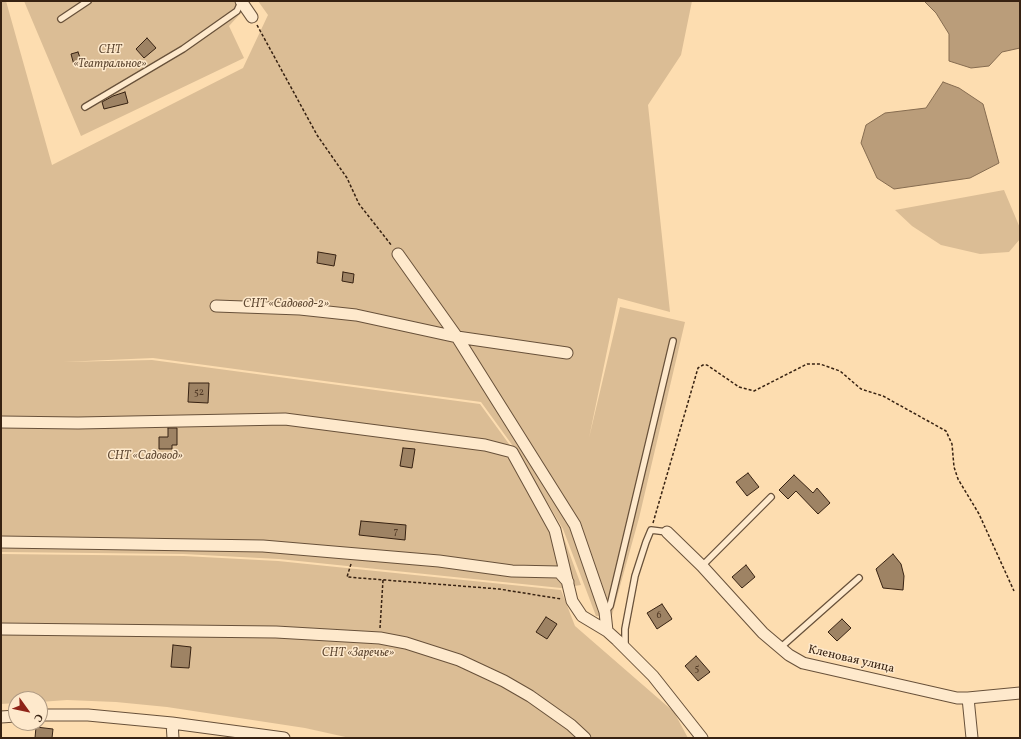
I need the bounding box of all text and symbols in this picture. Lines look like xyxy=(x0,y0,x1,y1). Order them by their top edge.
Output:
park label: СНТ «Театральное» xyxy=(73,44,147,72)
park label: СНТ «Садовод-2» xyxy=(243,298,329,312)
house number: 52 xyxy=(194,387,204,399)
park label: СНТ «Садовод» xyxy=(107,450,183,464)
house number: 7 xyxy=(394,526,398,538)
house number: 6 xyxy=(656,610,662,622)
street label: Кленовая улица xyxy=(806,643,896,677)
park label: СНТ «Заречье» xyxy=(322,647,394,661)
house number: 5 xyxy=(695,663,699,675)
north arrow xyxy=(8,691,48,731)
text: С xyxy=(29,710,46,724)

